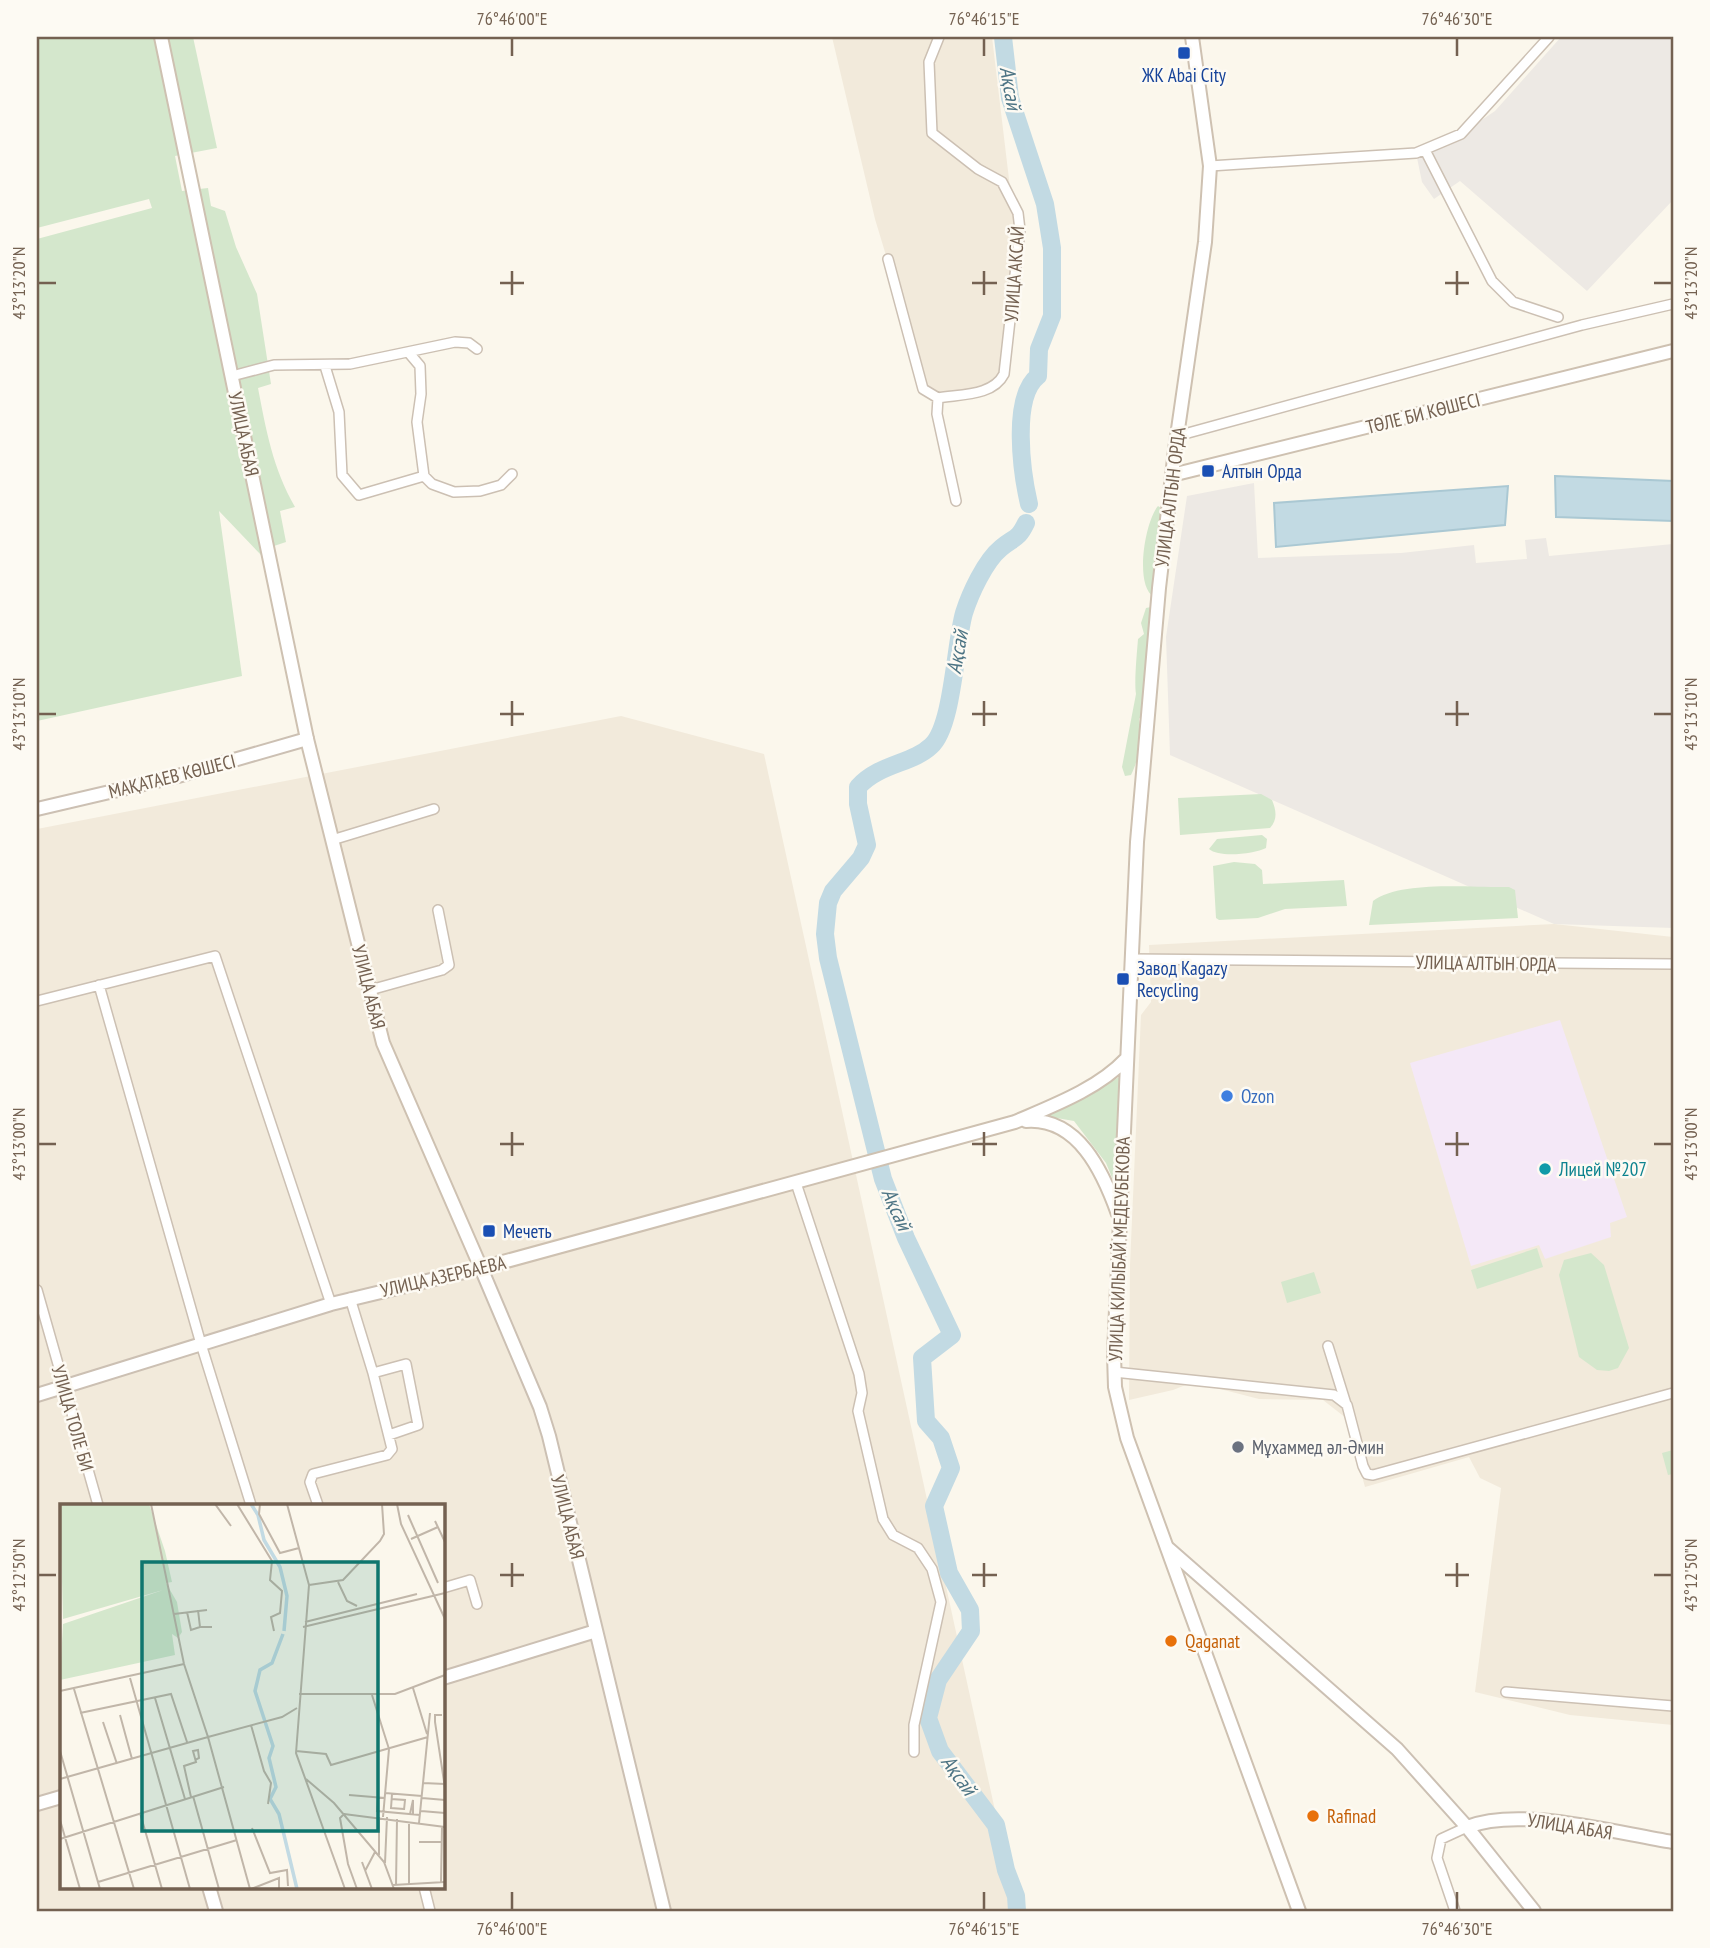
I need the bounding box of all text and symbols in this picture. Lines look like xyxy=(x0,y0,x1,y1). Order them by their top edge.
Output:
text: 76°46'00"E xyxy=(477,7,547,30)
text: 76°46'15"E xyxy=(949,7,1019,30)
text: 76°46'30"E xyxy=(1422,7,1492,30)
marker: ЖК Abai City xyxy=(1176,45,1192,61)
place label: ЖК Abai City xyxy=(1141,63,1227,87)
water label: Ақсай xyxy=(994,64,1028,113)
street label: УЛИЦА АКСАЙ xyxy=(999,225,1029,323)
text: 43°13'20"N xyxy=(7,247,30,319)
text: 43°13'20"N xyxy=(1679,247,1702,319)
street label: ТӨЛЕ БИ КӨШЕСІ xyxy=(1363,387,1483,439)
street label: УЛИЦА АБАЯ xyxy=(223,390,265,478)
street label: УЛИЦА АЛТЫН ОРДА xyxy=(1150,426,1190,568)
place label: Алтын Орда xyxy=(1222,459,1302,483)
marker: Алтын Орда xyxy=(1200,463,1216,479)
water label: Ақсай xyxy=(940,627,974,676)
text: 43°13'10"N xyxy=(7,678,30,750)
text: 43°13'10"N xyxy=(1679,678,1702,750)
street label: МАҚАТАЕВ КӨШЕСІ xyxy=(106,749,238,803)
street label: УЛИЦА АБАЯ xyxy=(347,942,391,1032)
street label: УЛИЦА АЛТЫН ОРДА xyxy=(1415,950,1557,976)
place label: Завод Kagazy Recycling xyxy=(1137,956,1228,1002)
marker: Завод Kagazy Recycling xyxy=(1115,971,1131,987)
place label: Ozon xyxy=(1241,1084,1274,1108)
marker: Ozon xyxy=(1219,1088,1235,1104)
text: 43°13'00"N xyxy=(7,1108,30,1180)
text: 43°13'00"N xyxy=(1679,1108,1702,1180)
street label: УЛИЦА КИЛЫБАЙ МЕДЕУБЕКОВА xyxy=(1103,1136,1135,1362)
place label: Лицей №207 xyxy=(1558,1157,1647,1181)
marker: Лицей №207 xyxy=(1537,1161,1553,1177)
water label: Ақсай xyxy=(876,1184,919,1236)
place label: Мечеть xyxy=(503,1219,552,1243)
marker: Мечеть xyxy=(481,1223,497,1239)
street label: УЛИЦА АЗЕРБАЕВА xyxy=(378,1250,508,1302)
street label: УЛИЦА ТОЛЕ БИ xyxy=(46,1362,100,1474)
place label: Мұхаммед әл-Әмин xyxy=(1252,1435,1384,1459)
marker: Мұхаммед әл-Әмин xyxy=(1230,1439,1246,1455)
street label: УЛИЦА АБАЯ xyxy=(546,1472,590,1562)
inset map xyxy=(60,1504,444,1888)
text: 43°12'50"N xyxy=(7,1539,30,1611)
text: 43°12'50"N xyxy=(1679,1539,1702,1611)
place label: Qaganat xyxy=(1185,1629,1241,1653)
marker: Qaganat xyxy=(1163,1633,1179,1649)
water label: Ақсай xyxy=(935,1749,984,1802)
place label: Rafinad xyxy=(1327,1804,1376,1828)
street label: УЛИЦА АБАЯ xyxy=(1526,1807,1614,1845)
marker: Rafinad xyxy=(1305,1808,1321,1824)
text: 76°46'00"E xyxy=(477,1917,547,1940)
text: 76°46'15"E xyxy=(949,1917,1019,1940)
text: 76°46'30"E xyxy=(1422,1917,1492,1940)

